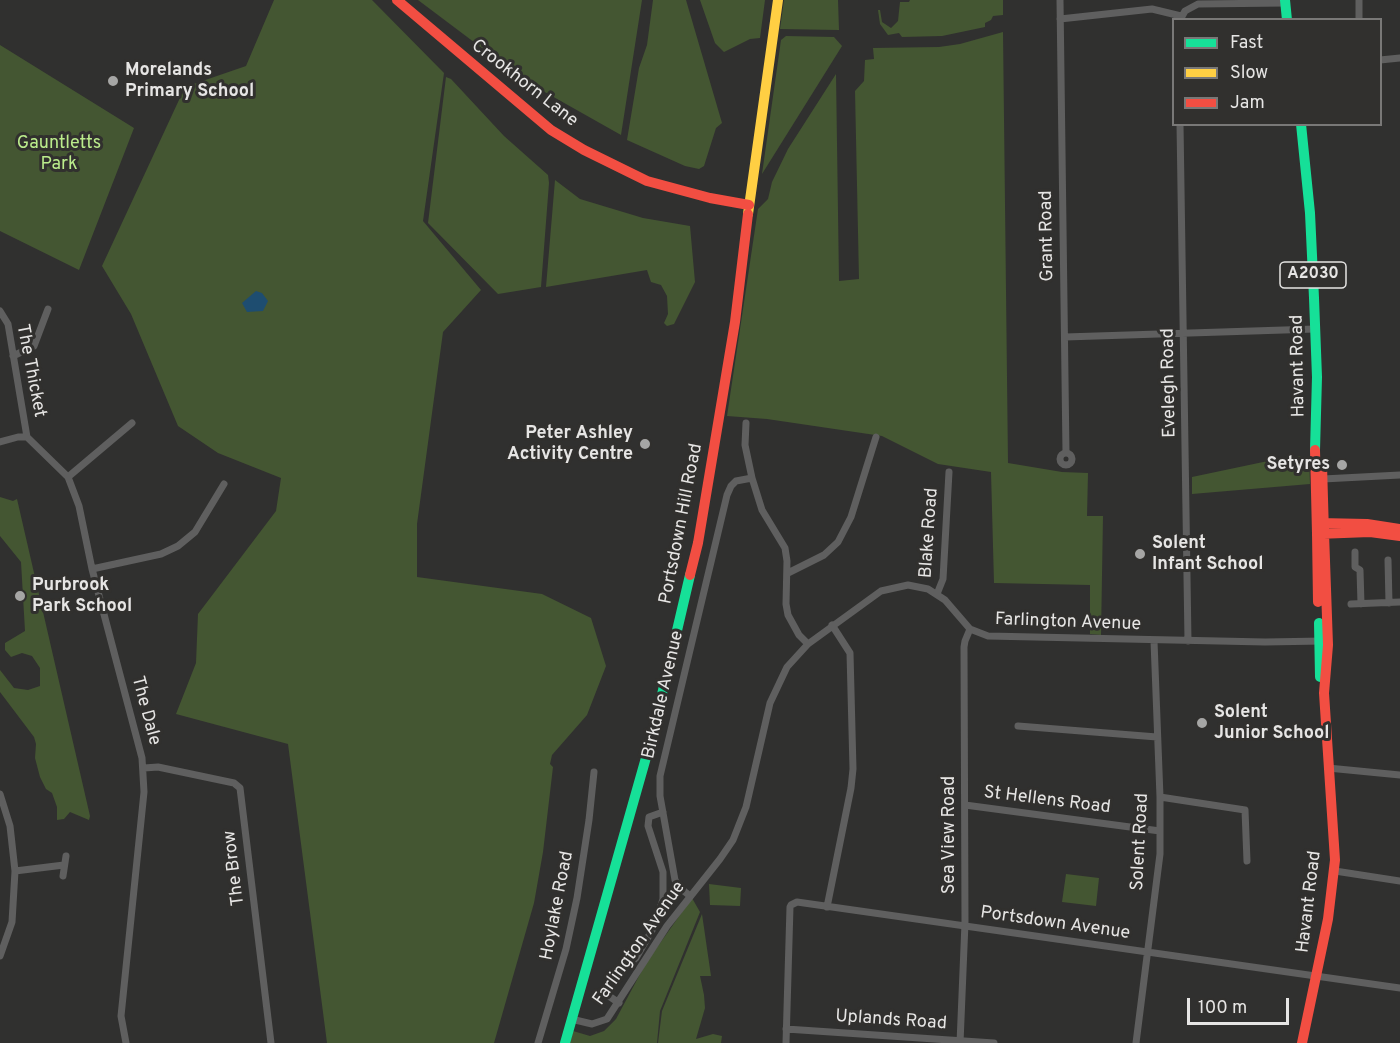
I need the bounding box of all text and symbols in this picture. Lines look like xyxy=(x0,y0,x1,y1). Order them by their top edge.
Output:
legend xyxy=(1172,18,1382,126)
text: Fast xyxy=(1230,32,1263,55)
street label: Crookhorn Lane xyxy=(466,36,582,132)
place label: Morelands Primary School xyxy=(125,60,254,103)
text: Slow xyxy=(1230,62,1268,85)
marker: Morelands Primary School xyxy=(106,74,120,88)
text: Jam xyxy=(1230,92,1265,115)
park label: Gauntletts Park xyxy=(17,133,101,176)
street label: Grant Road xyxy=(1036,190,1060,282)
road number: A2030 xyxy=(1280,262,1346,288)
street label: Havant Road xyxy=(1287,315,1311,417)
street label: The Thicket xyxy=(10,323,50,419)
street label: Evelegh Road xyxy=(1158,328,1182,438)
place label: Peter Ashley Activity Centre xyxy=(507,423,633,466)
marker: Peter Ashley Activity Centre xyxy=(638,437,652,451)
street label: Portsdown Hill Road xyxy=(656,442,708,606)
place label: Setyres xyxy=(1267,454,1330,476)
marker: Setyres xyxy=(1335,458,1349,472)
street label: Blake Road xyxy=(916,487,944,579)
place label: Solent Infant School xyxy=(1152,533,1263,576)
marker: Solent Infant School xyxy=(1133,547,1147,561)
place label: Purbrook Park School xyxy=(32,575,132,618)
marker: Purbrook Park School xyxy=(13,589,27,603)
street label: Farlington Avenue xyxy=(995,610,1141,636)
street label: Birkdale Avenue xyxy=(639,629,689,761)
street label: The Dale xyxy=(125,674,165,748)
place label: Solent Junior School xyxy=(1214,702,1329,744)
marker: Solent Junior School xyxy=(1195,716,1209,730)
street label: Sea View Road xyxy=(939,776,961,894)
street label: St Hellens Road xyxy=(982,782,1112,820)
street label: Solent Road xyxy=(1128,793,1154,891)
street label: The Brow xyxy=(220,829,250,907)
street label: Hoylake Road xyxy=(537,850,579,962)
street label: Havant Road xyxy=(1293,850,1327,954)
street label: Farlington Avenue xyxy=(589,878,691,1010)
street label: Portsdown Avenue xyxy=(979,903,1131,945)
scale bar xyxy=(1190,986,1292,1024)
text: 100 m xyxy=(1198,997,1247,1020)
street label: Uplands Road xyxy=(834,1006,948,1036)

